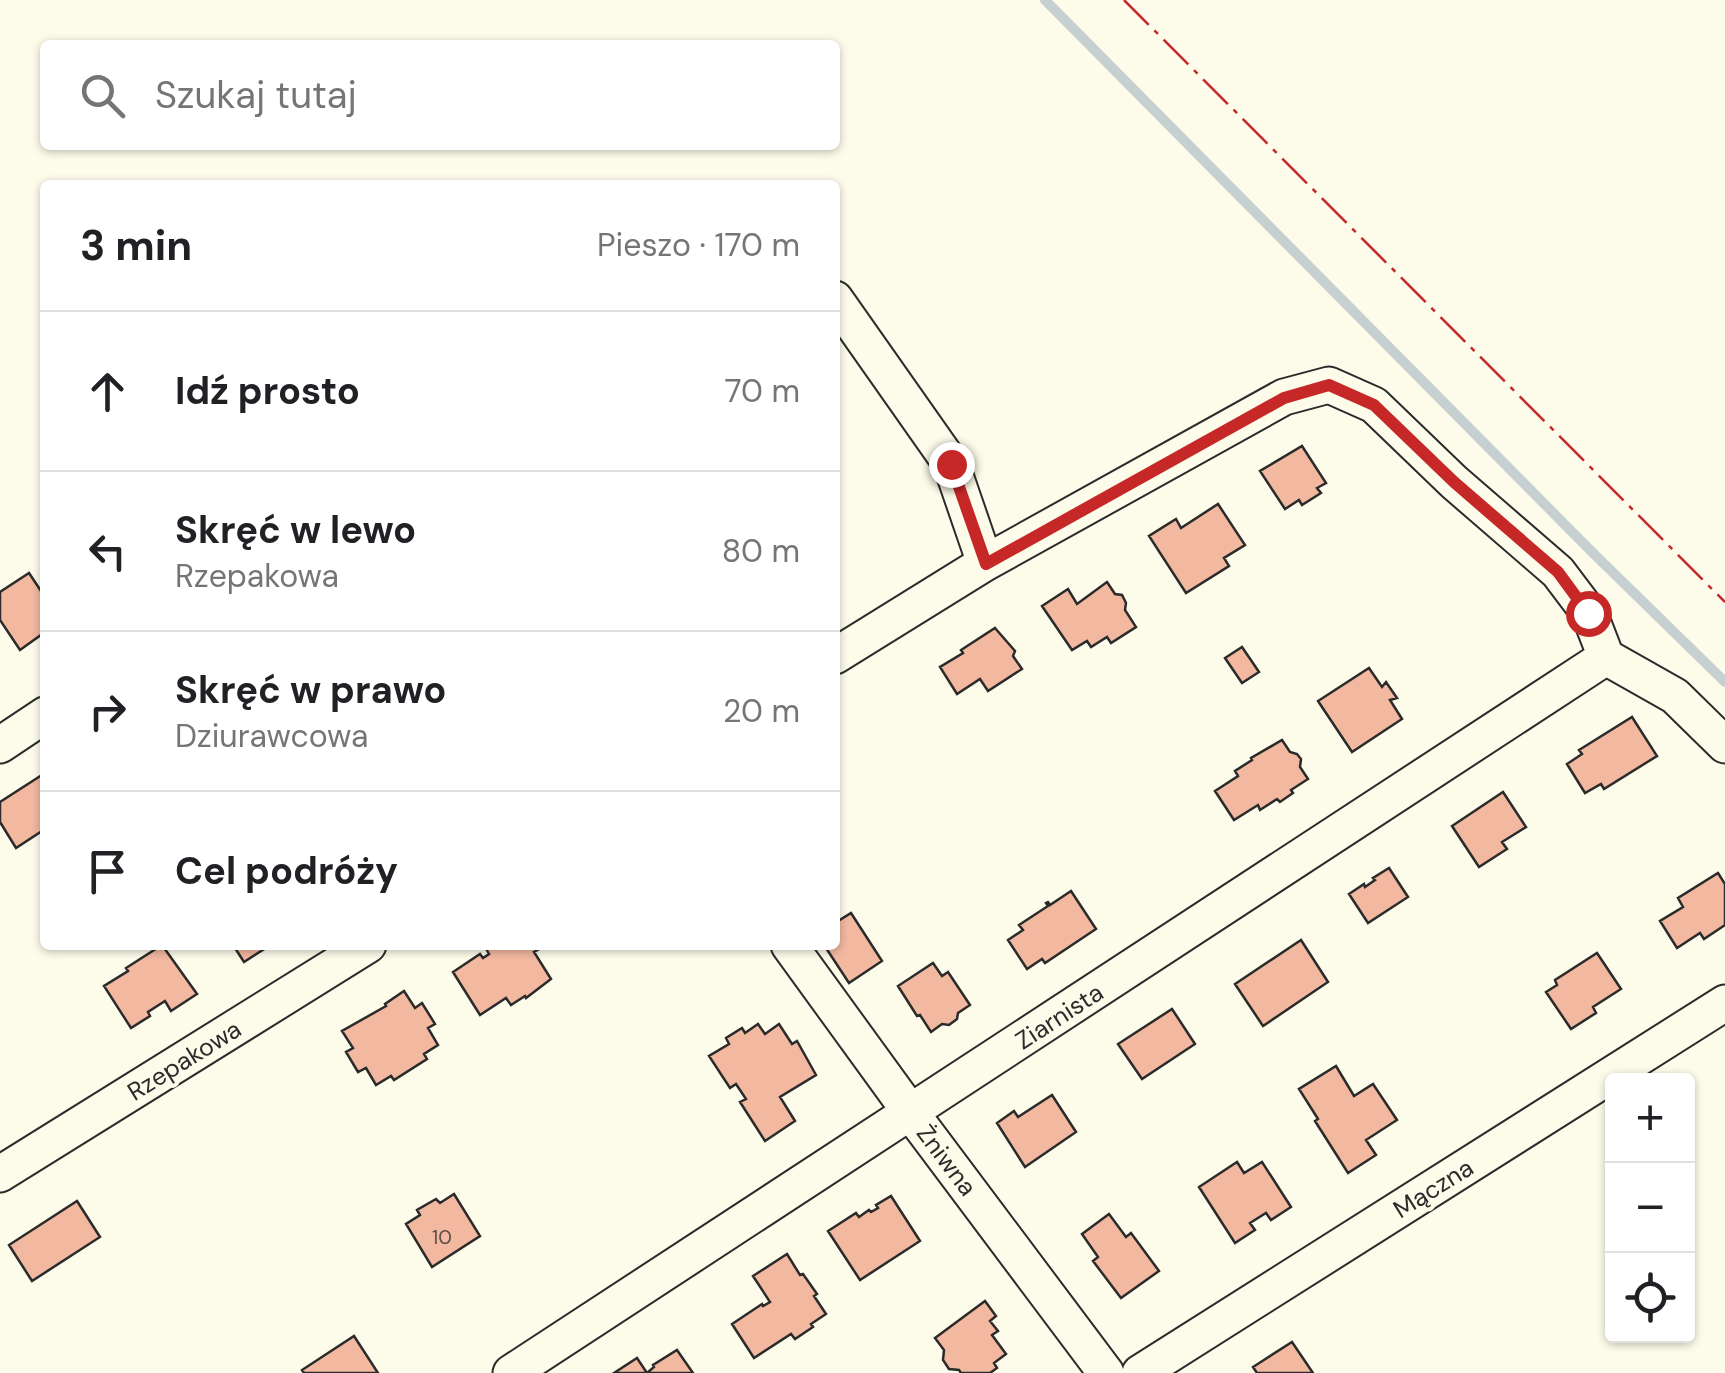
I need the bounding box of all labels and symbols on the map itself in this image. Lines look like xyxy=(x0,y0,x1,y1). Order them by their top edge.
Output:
route end xyxy=(929,442,975,488)
route start xyxy=(1566,591,1612,637)
street label: Ziarnista xyxy=(1009,976,1109,1057)
street label: Rzepakowa xyxy=(121,1013,247,1108)
street label: Żniwna xyxy=(909,1118,984,1203)
street label: Mączna xyxy=(1387,1151,1479,1226)
house number: 10 xyxy=(432,1224,452,1250)

